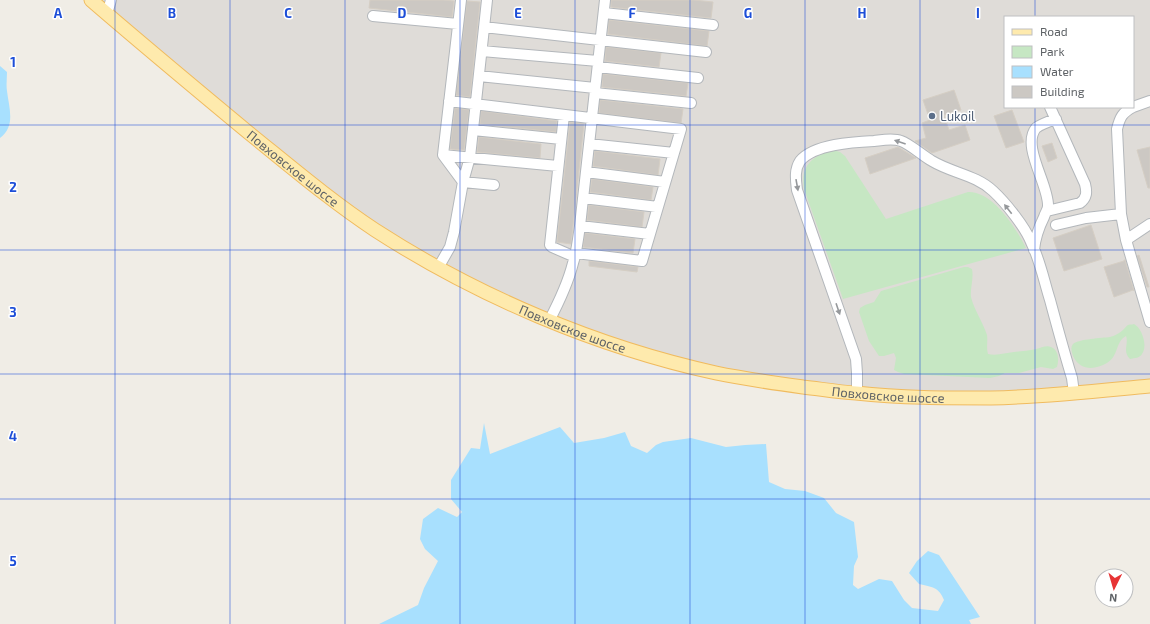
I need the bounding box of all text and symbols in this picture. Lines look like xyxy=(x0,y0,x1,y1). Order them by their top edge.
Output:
text: A xyxy=(54,5,63,21)
text: B xyxy=(168,5,176,21)
text: C xyxy=(284,5,292,21)
text: D xyxy=(398,5,407,21)
text: E xyxy=(514,5,522,21)
text: F xyxy=(628,5,636,21)
text: G xyxy=(744,5,752,21)
text: H xyxy=(858,5,867,21)
text: I xyxy=(976,5,980,21)
legend xyxy=(1004,16,1134,108)
text: Road xyxy=(1040,24,1068,38)
text: Park xyxy=(1040,44,1065,58)
text: 1 xyxy=(10,54,16,70)
text: Water xyxy=(1040,64,1074,78)
text: Building xyxy=(1040,84,1085,98)
place label: Lukoil xyxy=(940,108,975,124)
marker: Lukoil xyxy=(927,111,937,121)
street label: Повховское шоссе xyxy=(244,127,342,210)
one-way arrow xyxy=(894,138,906,144)
text: 2 xyxy=(9,179,17,195)
one-way arrow xyxy=(794,179,800,192)
one-way arrow xyxy=(1004,204,1013,215)
street label: Повховское шоссе xyxy=(517,301,628,356)
one-way arrow xyxy=(836,303,842,315)
text: 3 xyxy=(9,304,17,320)
street label: Повховское шоссе xyxy=(831,383,945,406)
text: 4 xyxy=(9,428,17,444)
text: 5 xyxy=(9,553,17,569)
north arrow xyxy=(1094,568,1134,608)
text: N xyxy=(1109,592,1118,605)

